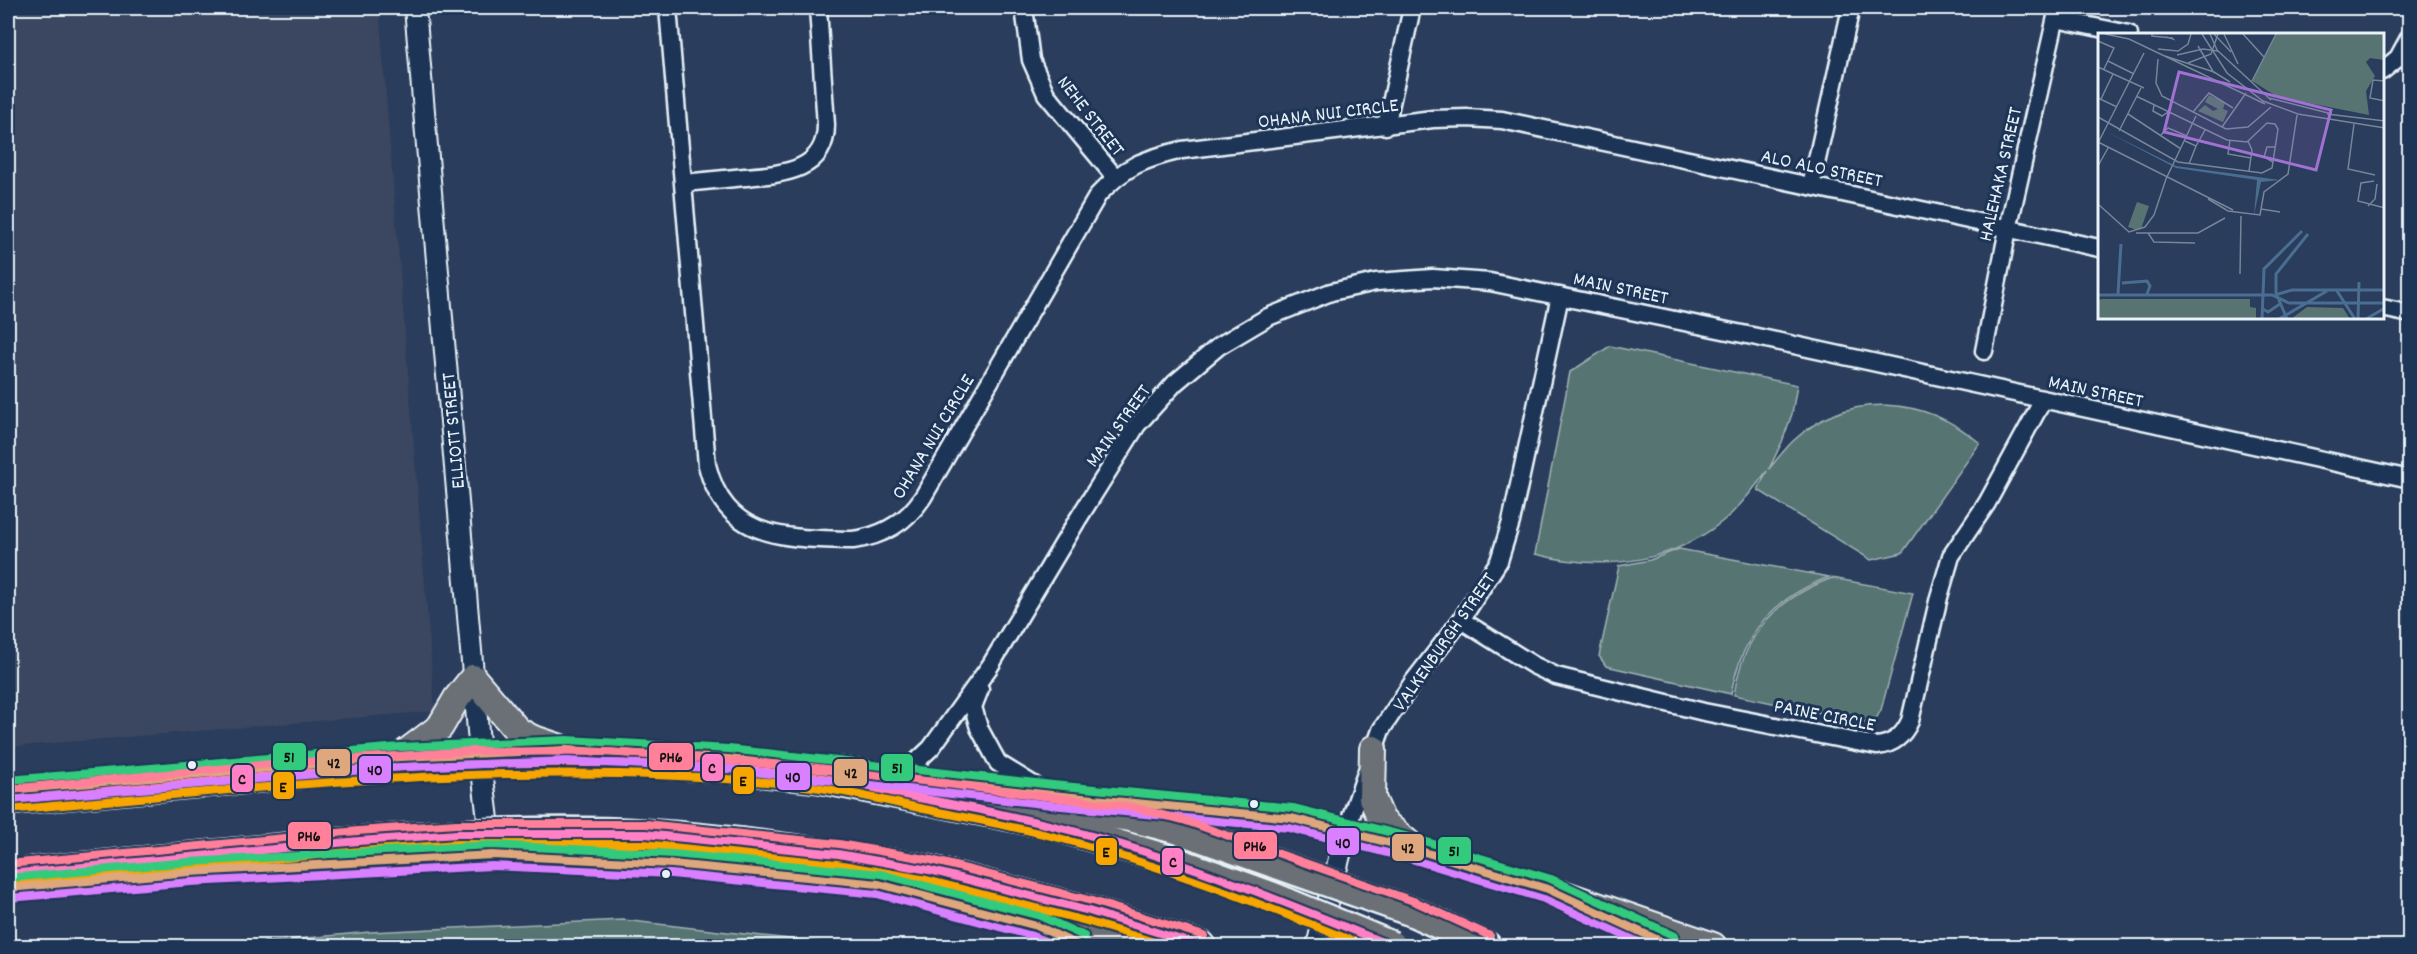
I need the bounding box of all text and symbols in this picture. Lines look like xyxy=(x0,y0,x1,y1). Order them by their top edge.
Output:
inset map xyxy=(2098,33,2384,320)
street label: NEHE STREET xyxy=(1049,71,1130,163)
street label: OHANA NUI CIRCLE xyxy=(1257,92,1400,137)
street label: HALEHAKA STREET xyxy=(1973,105,2031,245)
street label: ALO ALO STREET xyxy=(1758,143,1884,196)
street label: MAIN STREET xyxy=(1570,266,1670,314)
street label: MAIN STREET xyxy=(2045,369,2145,417)
street label: OHANA NUI CIRCLE xyxy=(886,370,983,505)
street label: ELLIOTT STREET xyxy=(436,372,474,490)
street label: MAIN STREET xyxy=(1080,380,1159,474)
street label: VALKENBURGH STREET xyxy=(1387,568,1504,718)
street label: PAINE CIRCLE xyxy=(1771,693,1878,740)
line badge: 51 xyxy=(272,742,307,771)
line badge: PH6 xyxy=(648,742,694,771)
text: 51 xyxy=(284,747,294,770)
text: PH6 xyxy=(659,747,683,770)
line badge: 42 xyxy=(316,748,351,777)
text: 42 xyxy=(327,753,341,776)
line badge: C xyxy=(701,753,724,782)
line badge: 51 xyxy=(880,753,914,782)
line badge: 40 xyxy=(358,755,392,784)
text: C xyxy=(708,758,716,781)
line badge: 42 xyxy=(833,758,868,787)
text: 51 xyxy=(892,758,902,781)
unlabelled marker xyxy=(186,759,198,771)
text: 40 xyxy=(367,760,383,783)
line badge: 40 xyxy=(776,762,811,791)
text: 42 xyxy=(844,763,858,786)
line badge: C xyxy=(231,764,254,793)
line badge: E xyxy=(732,766,755,795)
text: 40 xyxy=(785,767,801,790)
text: C xyxy=(238,769,246,792)
line badge: E xyxy=(272,771,295,800)
text: E xyxy=(739,771,747,794)
text: E xyxy=(279,777,287,800)
unlabelled marker xyxy=(1248,798,1260,810)
line badge: PH6 xyxy=(287,821,332,850)
text: PH6 xyxy=(297,826,321,849)
line badge: 40 xyxy=(1326,827,1360,856)
line badge: PH6 xyxy=(1233,831,1278,860)
text: 40 xyxy=(1335,833,1351,856)
line badge: 42 xyxy=(1391,833,1425,862)
text: PH6 xyxy=(1243,836,1267,859)
line badge: 51 xyxy=(1437,836,1472,865)
line badge: E xyxy=(1095,837,1118,866)
text: 42 xyxy=(1401,838,1415,861)
text: 51 xyxy=(1449,841,1459,864)
text: E xyxy=(1102,842,1110,865)
line badge: C xyxy=(1161,847,1184,876)
text: C xyxy=(1169,852,1177,875)
unlabelled marker xyxy=(660,868,672,880)

